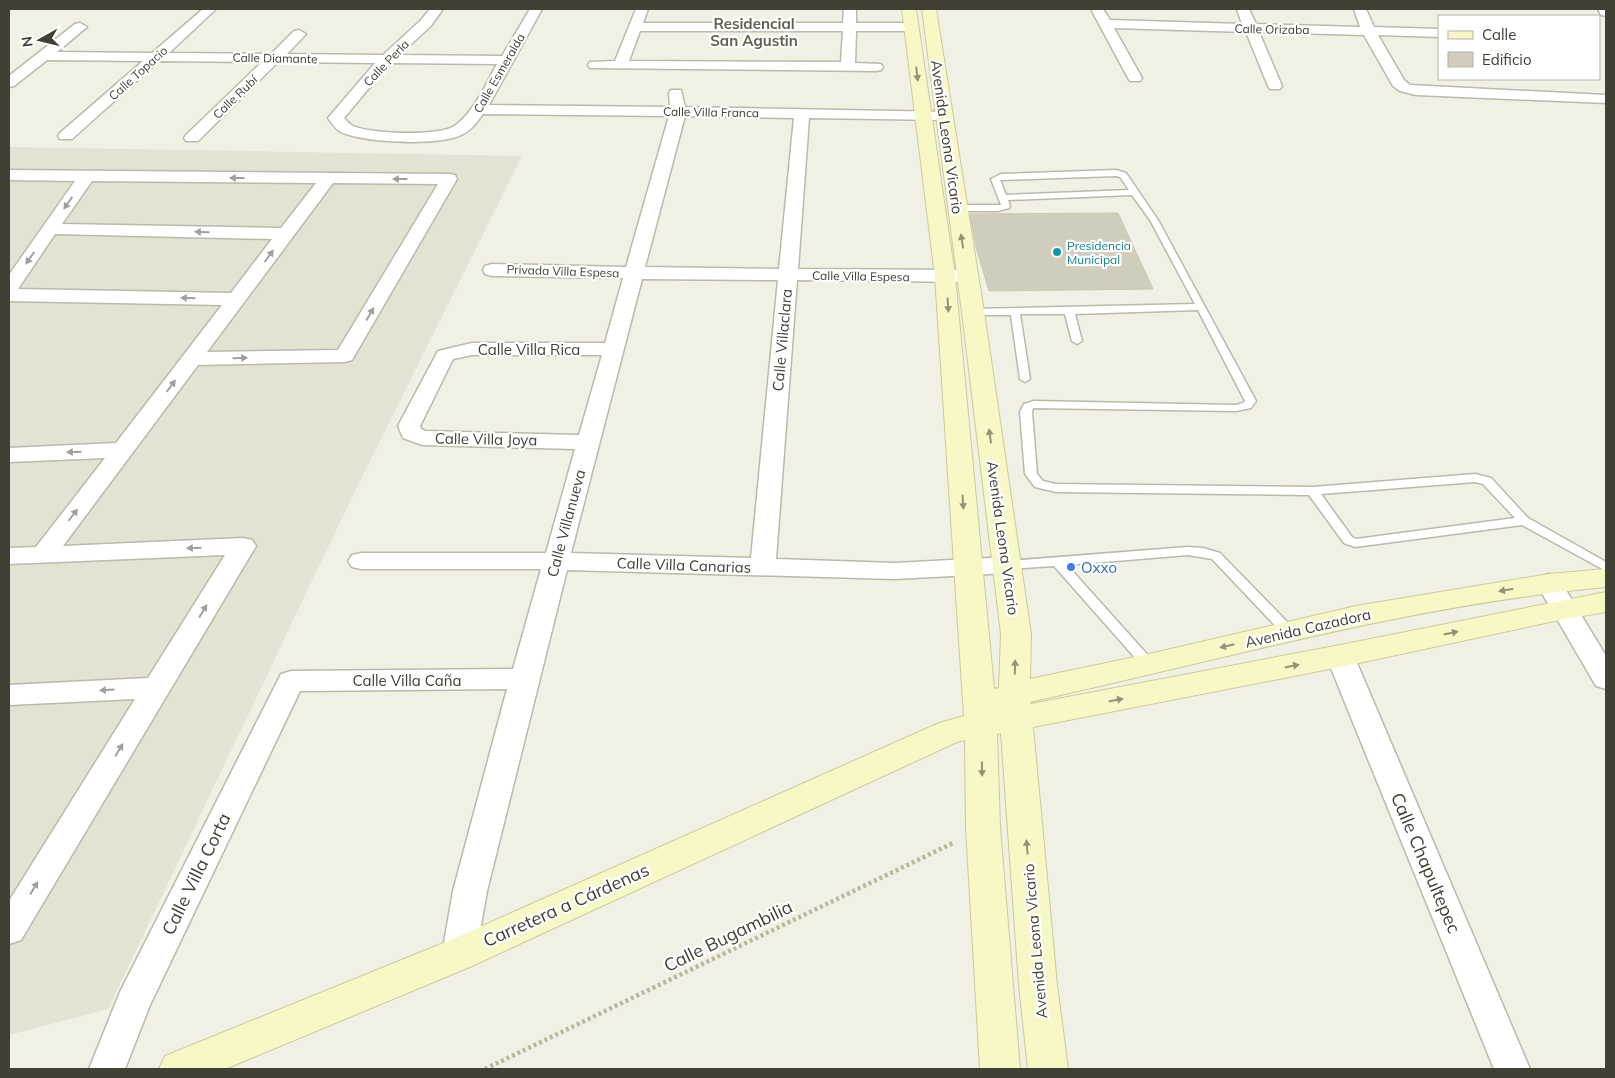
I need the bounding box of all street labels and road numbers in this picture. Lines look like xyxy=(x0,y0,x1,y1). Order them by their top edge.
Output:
street label: Calle Orizaba xyxy=(1234,21,1310,37)
street label: Calle Esmeralda xyxy=(470,31,528,115)
street label: Calle Perla xyxy=(360,37,412,89)
street label: Calle Topacio xyxy=(106,43,171,103)
street label: Calle Diamante xyxy=(232,50,318,66)
street label: Avenida Leona Vicario xyxy=(927,59,967,215)
street label: Calle Rubí xyxy=(210,71,261,122)
street label: Calle Villa Franca xyxy=(663,104,759,120)
street label: Privada Villa Espesa xyxy=(506,262,620,280)
street label: Calle Villa Espesa xyxy=(812,268,910,284)
street label: Calle Villaclara xyxy=(768,288,796,392)
street label: Calle Villa Rica xyxy=(478,340,580,359)
street label: Calle Villa Joya xyxy=(435,429,537,449)
street label: Avenida Leona Vicario xyxy=(983,460,1023,616)
street label: Calle Villanueva xyxy=(542,467,590,579)
street label: Calle Villa Canarias xyxy=(616,553,752,577)
street label: Avenida Cazadora xyxy=(1243,604,1373,652)
street label: Calle Villa Caña xyxy=(352,671,462,690)
street label: Calle Chapultepec xyxy=(1386,789,1466,937)
street label: Calle Villa Corta xyxy=(157,809,235,939)
street label: Carretera a Cárdenas xyxy=(479,858,653,952)
street label: Avenida Leona Vicario xyxy=(1019,863,1051,1019)
street label: Calle Bugambilia xyxy=(660,895,796,977)

